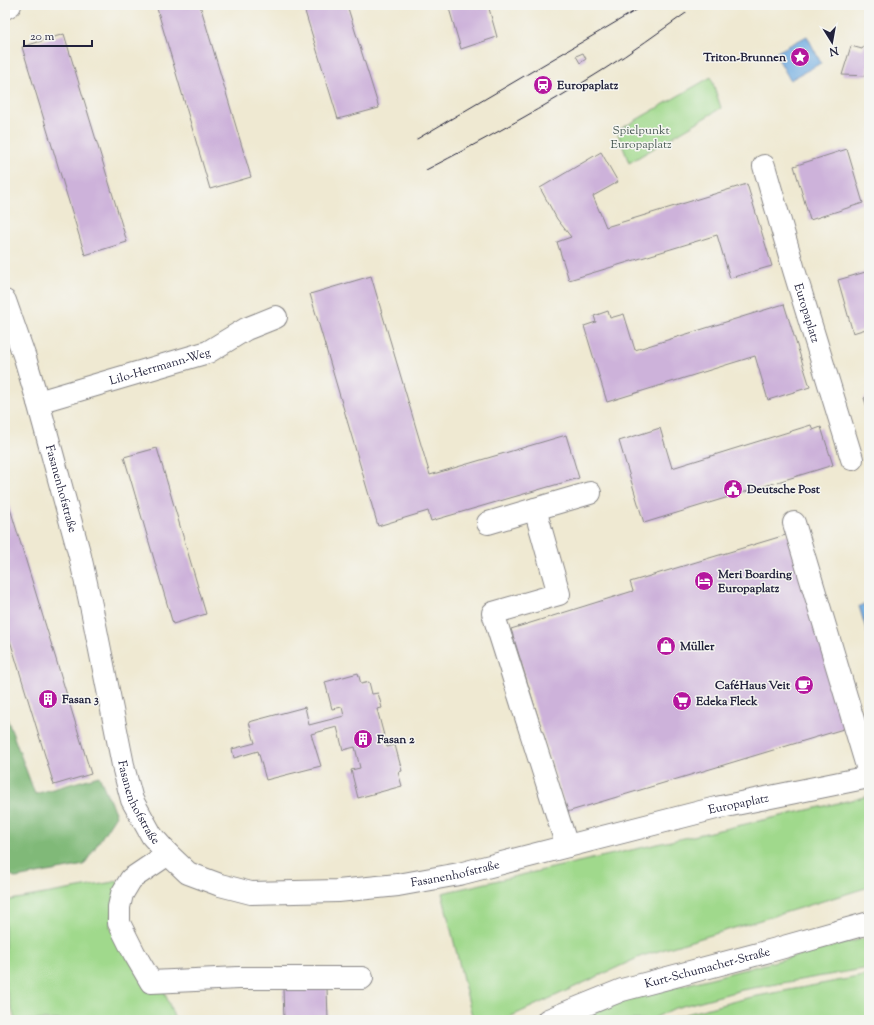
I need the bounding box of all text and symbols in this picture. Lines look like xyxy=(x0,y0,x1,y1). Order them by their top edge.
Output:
scale bar xyxy=(24,22,92,48)
north arrow xyxy=(812,22,852,62)
text: 20 m xyxy=(30,28,55,46)
text: N xyxy=(828,42,841,60)
place icon: Triton-Brunnen xyxy=(789,46,811,68)
place label: Triton-Brunnen xyxy=(702,49,787,67)
station icon: Europaplatz xyxy=(532,74,554,96)
place label: Europaplatz xyxy=(556,77,619,95)
park label: Spielpunkt Europaplatz xyxy=(610,122,672,154)
street label: Europaplatz xyxy=(789,281,824,345)
street label: Lilo-Herrmann-Weg xyxy=(107,344,213,391)
street label: Fasanenhofstraße xyxy=(40,443,81,535)
public building icon: Deutsche Post xyxy=(722,478,744,500)
place label: Deutsche Post xyxy=(746,481,821,499)
place label: Meri Boarding Europaplatz xyxy=(717,566,792,598)
hotel icon: Meri Boarding Europaplatz xyxy=(693,570,715,592)
shop icon: Müller xyxy=(655,635,677,657)
place label: Müller xyxy=(679,638,715,656)
cafe icon: CaféHaus Veit xyxy=(793,674,815,696)
place label: CaféHaus Veit xyxy=(715,677,791,695)
building icon: Fasan 3 xyxy=(37,688,59,710)
supermarket icon: Edeka Fleck xyxy=(671,690,693,712)
place label: Fasan 3 xyxy=(61,691,99,709)
place label: Edeka Fleck xyxy=(695,693,758,711)
building icon: Fasan 2 xyxy=(352,728,374,750)
place label: Fasan 2 xyxy=(376,731,415,749)
street label: Fasanenhofstraße xyxy=(112,759,164,849)
street label: Europaplatz xyxy=(706,789,771,820)
street label: Fasanenhofstraße xyxy=(409,856,502,893)
street label: Kurt-Schumacher-Straße xyxy=(643,943,773,994)

